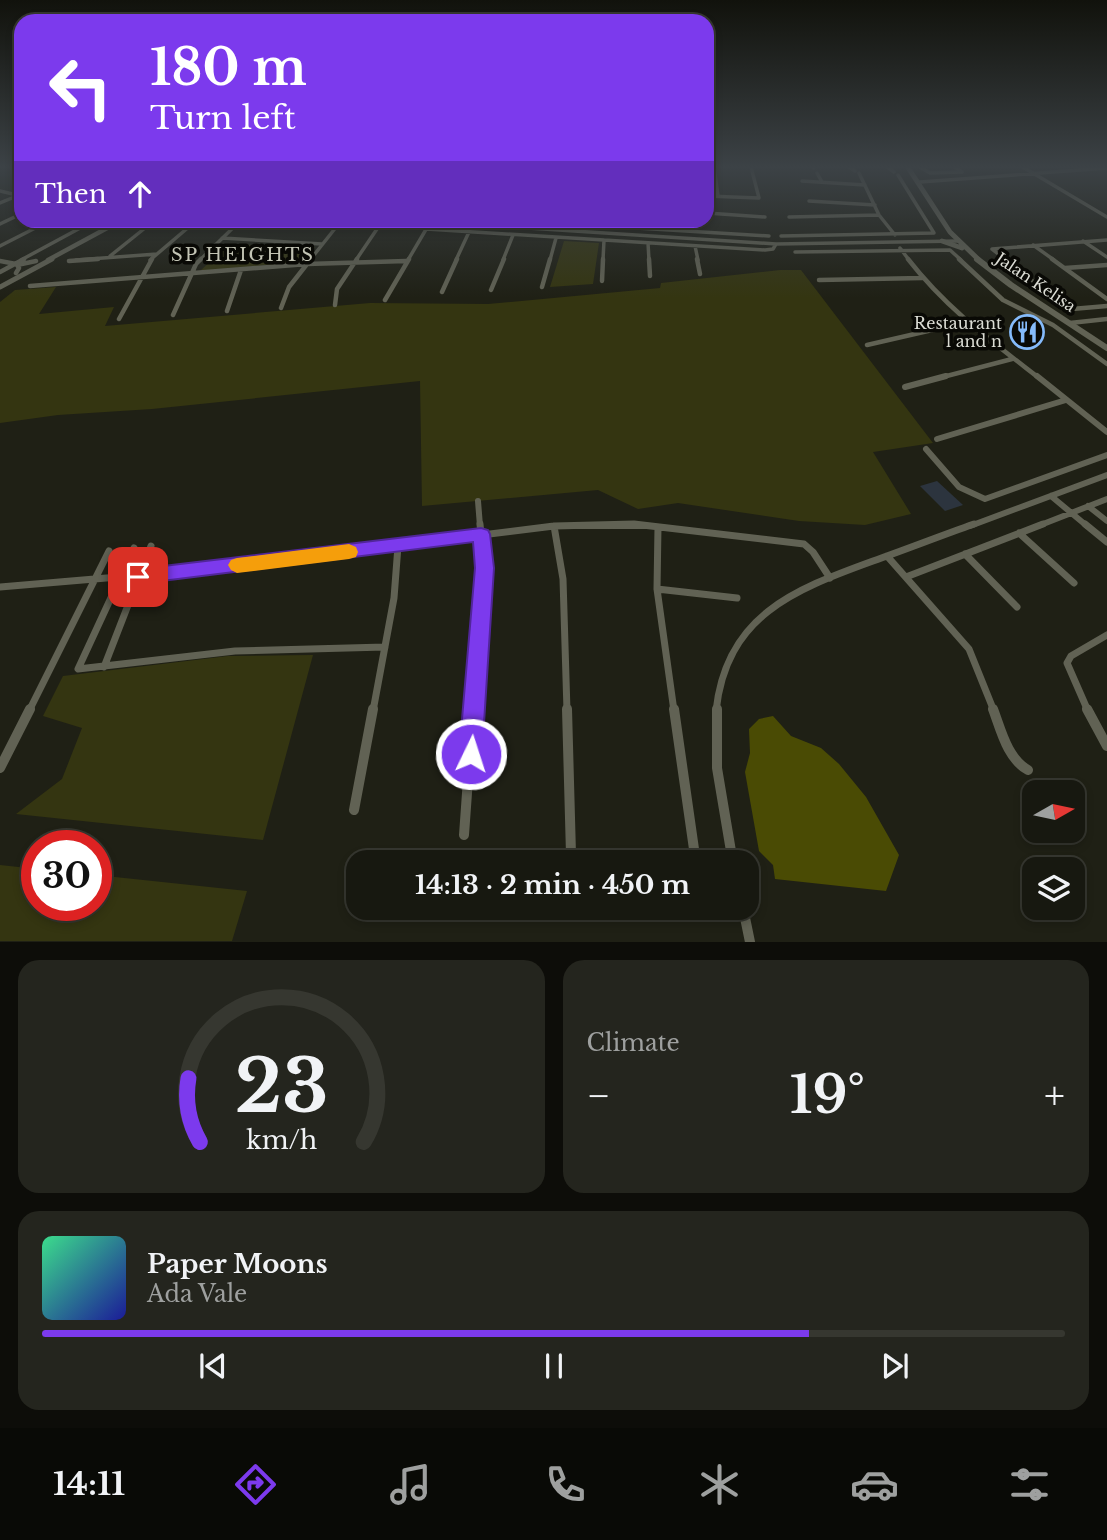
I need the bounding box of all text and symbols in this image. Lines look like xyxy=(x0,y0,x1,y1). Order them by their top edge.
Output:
text: 180 m xyxy=(150,37,307,98)
icon: left xyxy=(35,42,126,133)
text: Turn left xyxy=(150,98,296,138)
icon: ahead xyxy=(121,175,159,213)
text: Then xyxy=(35,178,107,210)
district label: SP HEIGHTS xyxy=(171,244,315,266)
street label: Jalan Kelisa xyxy=(990,247,1080,316)
place label: Restaurant l and n xyxy=(914,313,1002,351)
restaurant icon: Restaurant l and n xyxy=(1008,313,1046,351)
pin xyxy=(108,547,168,607)
icon: arrive xyxy=(119,558,157,596)
position arrow xyxy=(434,717,508,791)
north arrow xyxy=(1022,780,1085,844)
map controls xyxy=(1022,780,1085,920)
speed limit sign: 30 xyxy=(21,830,112,921)
button: layers xyxy=(1022,857,1085,920)
text: 14:13 · 2 min · 450 m xyxy=(415,869,690,901)
text: Climate xyxy=(587,1029,680,1057)
text: 23 xyxy=(234,1042,328,1133)
text: 19° xyxy=(790,1063,865,1127)
text: − xyxy=(587,1072,611,1119)
text: + xyxy=(1044,1072,1065,1119)
text: km/h xyxy=(246,1125,317,1156)
text: Paper Moons xyxy=(147,1248,328,1280)
text: Ada Vale xyxy=(147,1280,247,1308)
icon: previous xyxy=(194,1347,232,1385)
icon: pause xyxy=(535,1347,573,1385)
icon: next xyxy=(876,1347,914,1385)
icon: directions xyxy=(231,1460,280,1509)
icon: music xyxy=(386,1460,435,1509)
icon: phone xyxy=(541,1460,590,1509)
icon: climate xyxy=(695,1460,744,1509)
icon: car xyxy=(850,1460,899,1509)
icon: filters xyxy=(1005,1460,1054,1509)
text: 14:11 xyxy=(53,1464,125,1504)

